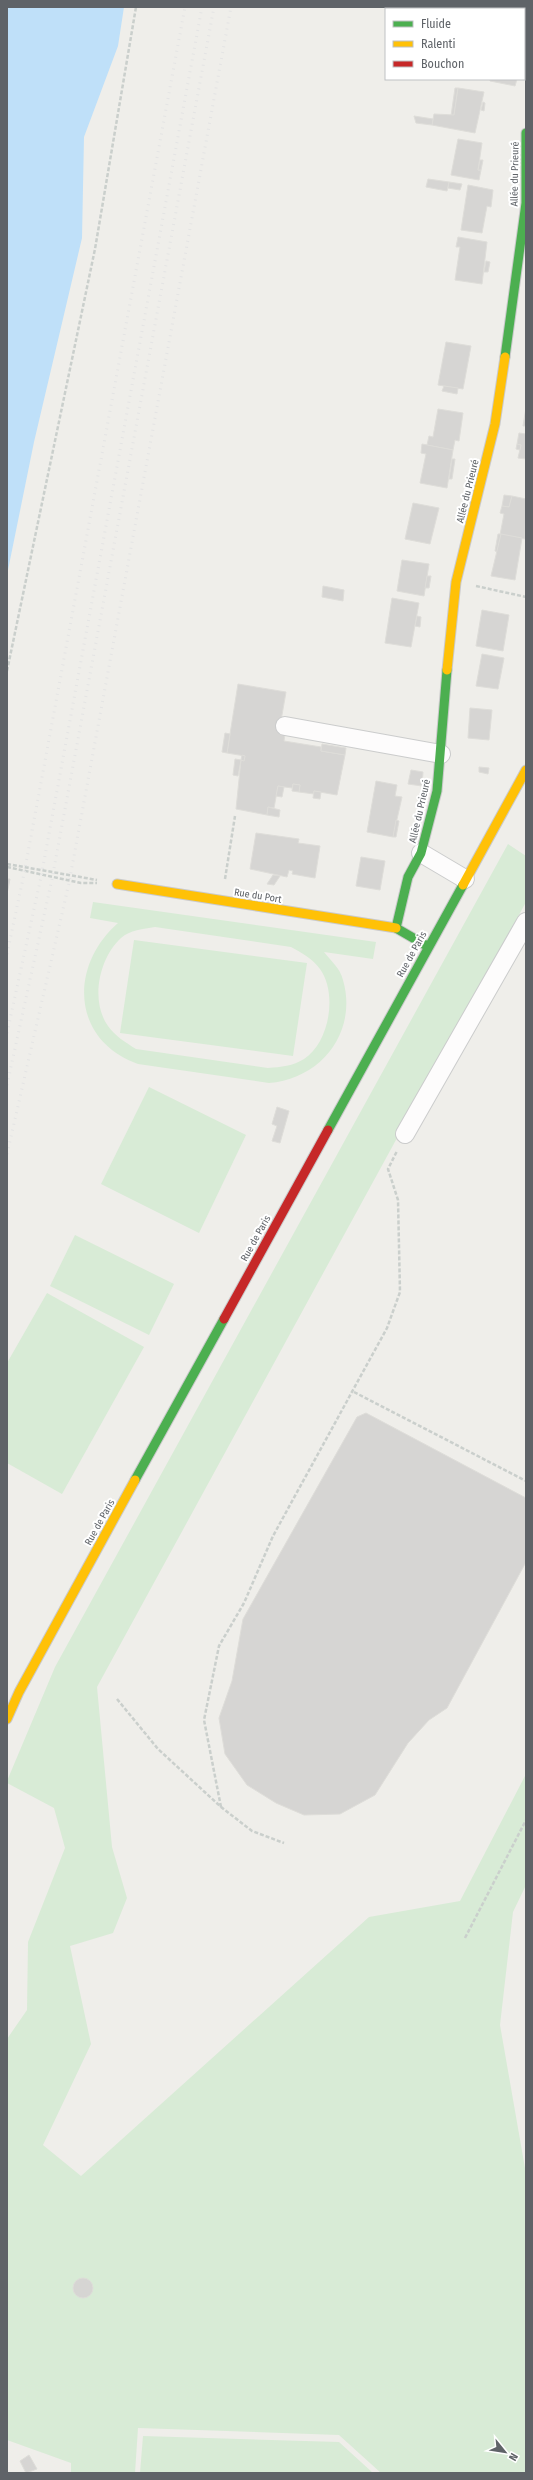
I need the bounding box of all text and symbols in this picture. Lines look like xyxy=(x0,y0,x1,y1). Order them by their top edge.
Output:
legend xyxy=(385,8,525,80)
text: Fluide xyxy=(421,17,451,31)
text: Ralenti xyxy=(421,37,456,51)
text: Bouchon xyxy=(421,57,464,71)
street label: Allée du Prieuré xyxy=(508,141,522,207)
street label: Allée du Prieuré xyxy=(454,458,482,524)
street label: Allée du Prieuré xyxy=(407,778,433,844)
street label: Rue du Port xyxy=(233,886,283,906)
street label: Rue de Paris xyxy=(394,929,429,979)
street label: Rue de Paris xyxy=(238,1213,273,1263)
street label: Rue de Paris xyxy=(82,1497,117,1547)
north arrow xyxy=(485,2432,525,2472)
text: N xyxy=(506,2451,521,2463)

